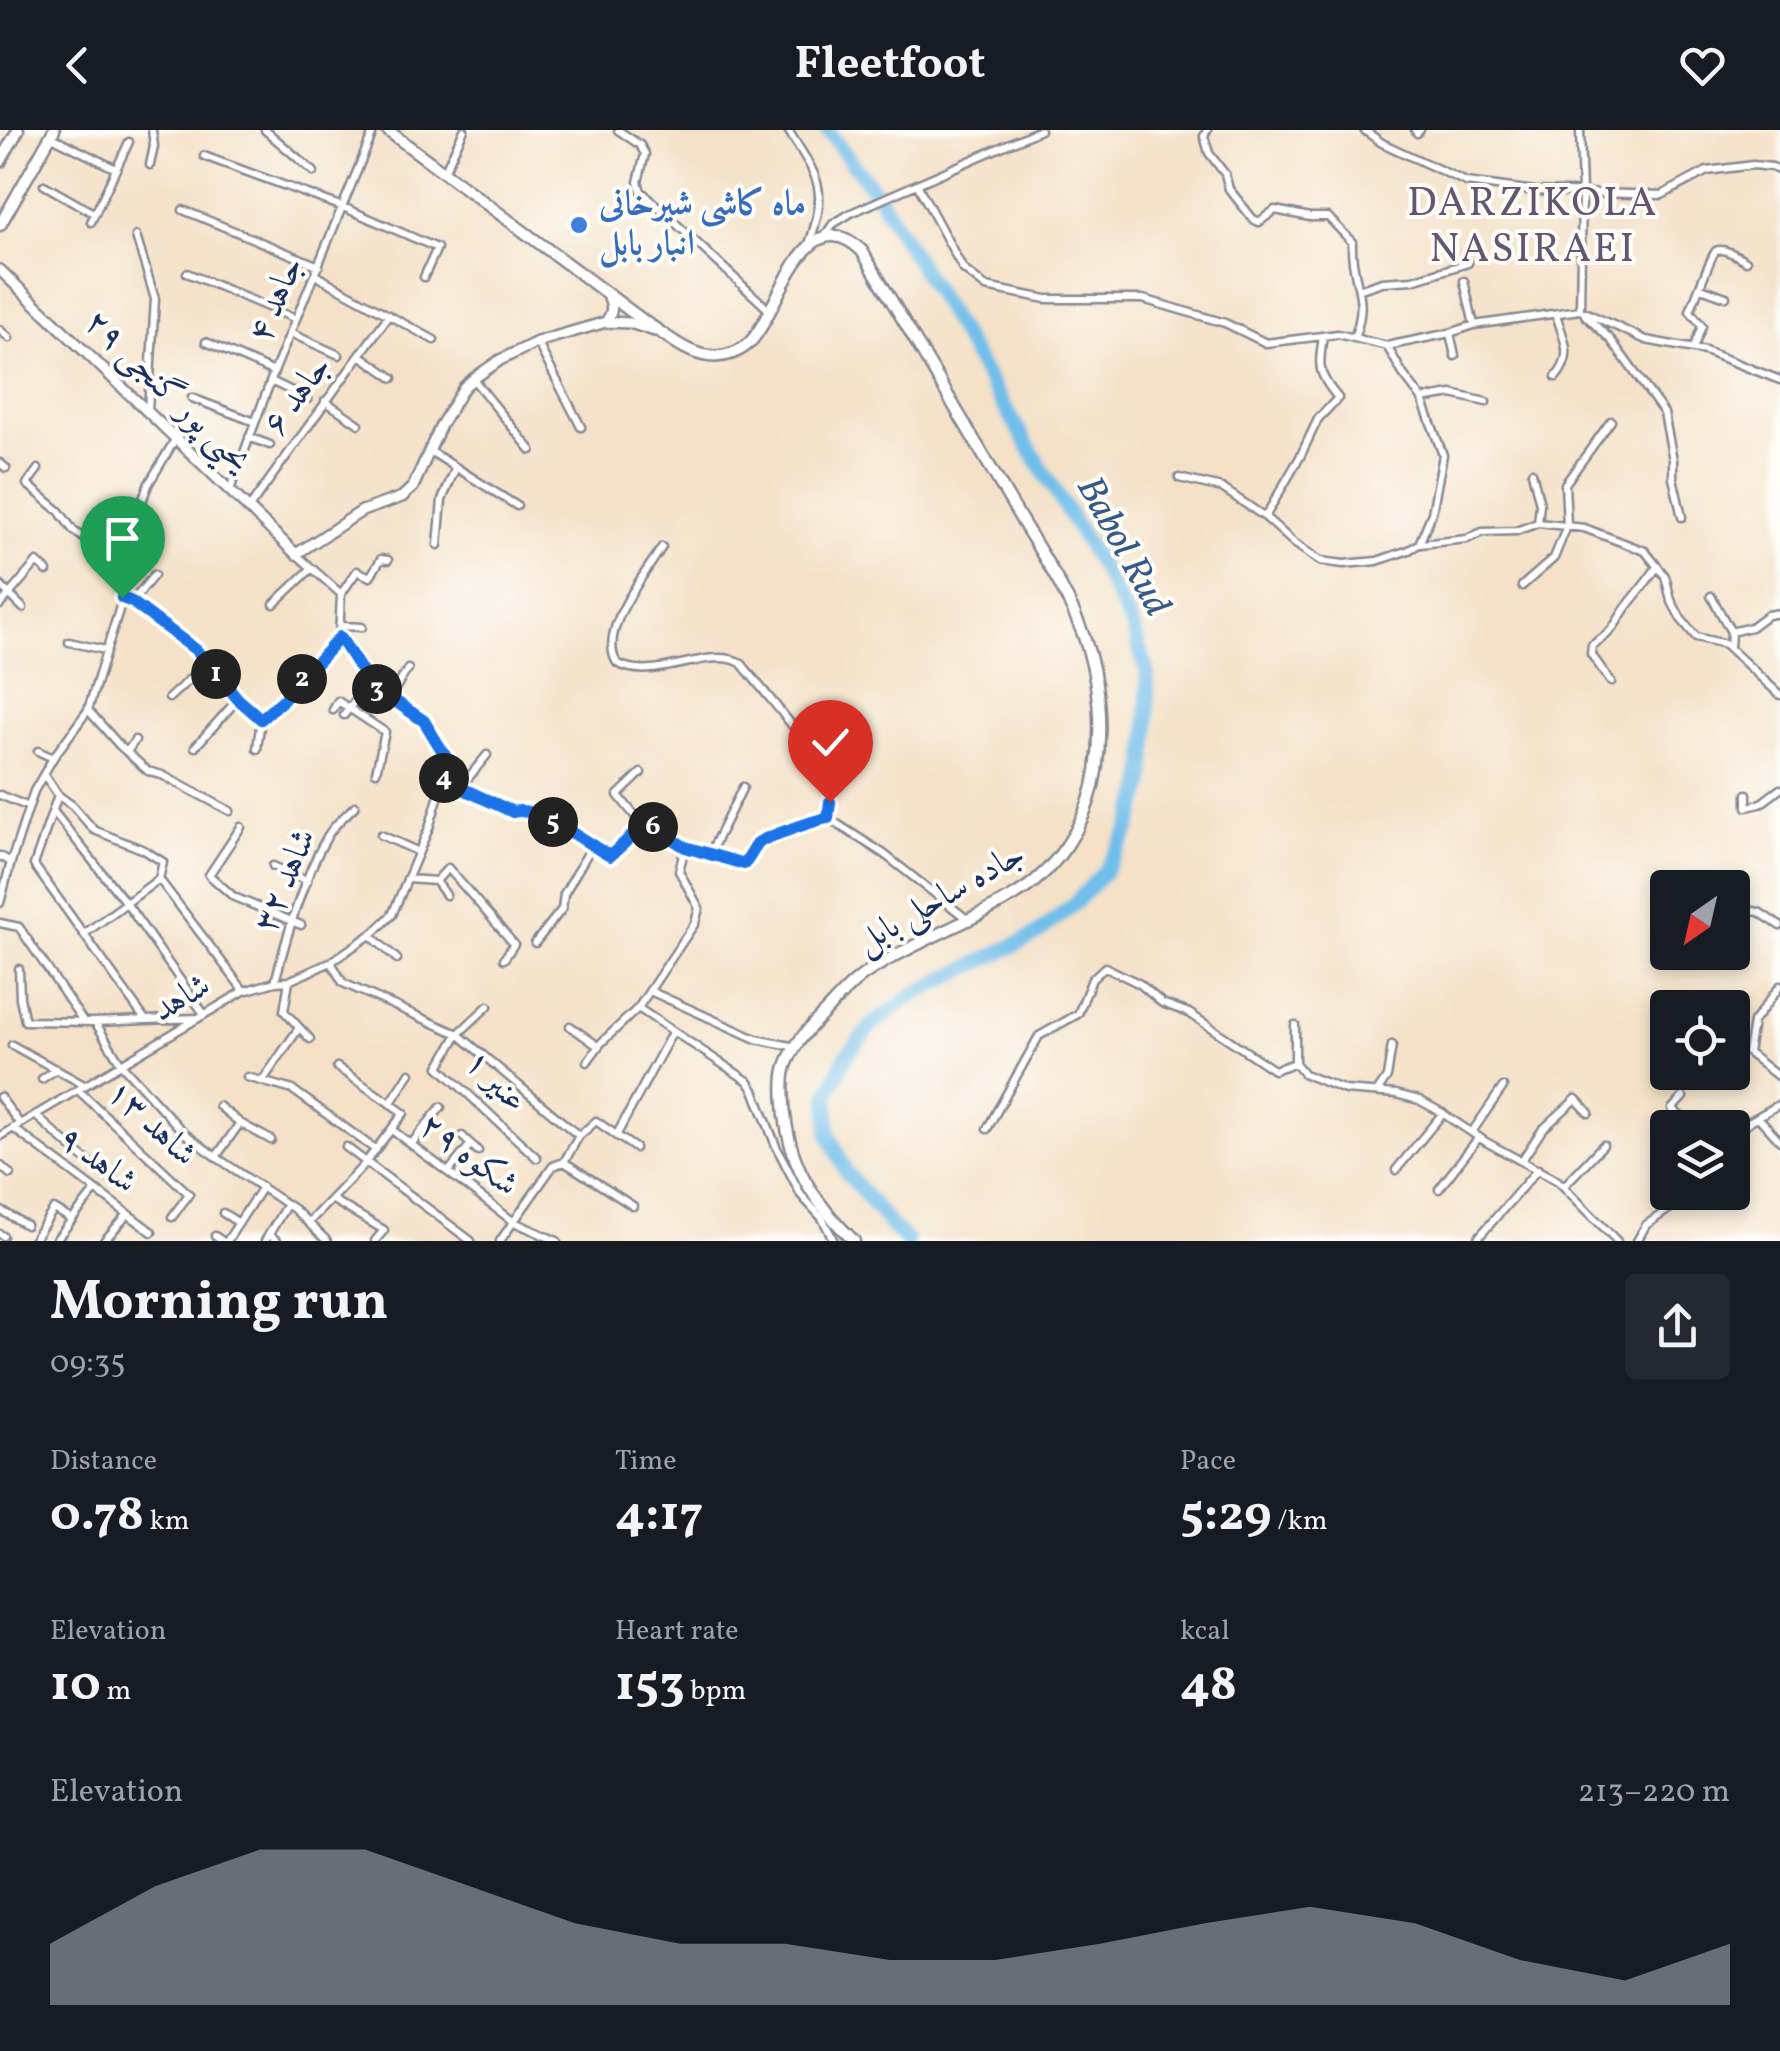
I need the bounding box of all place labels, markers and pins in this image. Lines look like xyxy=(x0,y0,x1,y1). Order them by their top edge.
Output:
place label: ماه کاشی شیرخانی انبار بابل xyxy=(598,181,806,269)
marker: ماه کاشی شیرخانی انبار بابل xyxy=(568,214,590,236)
pin xyxy=(80,496,165,599)
pin: 1 xyxy=(191,649,241,699)
pin: 2 xyxy=(277,654,327,704)
pin: 3 xyxy=(352,664,402,714)
pin xyxy=(788,700,873,803)
pin: 4 xyxy=(419,753,469,803)
pin: 5 xyxy=(528,797,578,847)
pin: 6 xyxy=(628,802,678,852)

